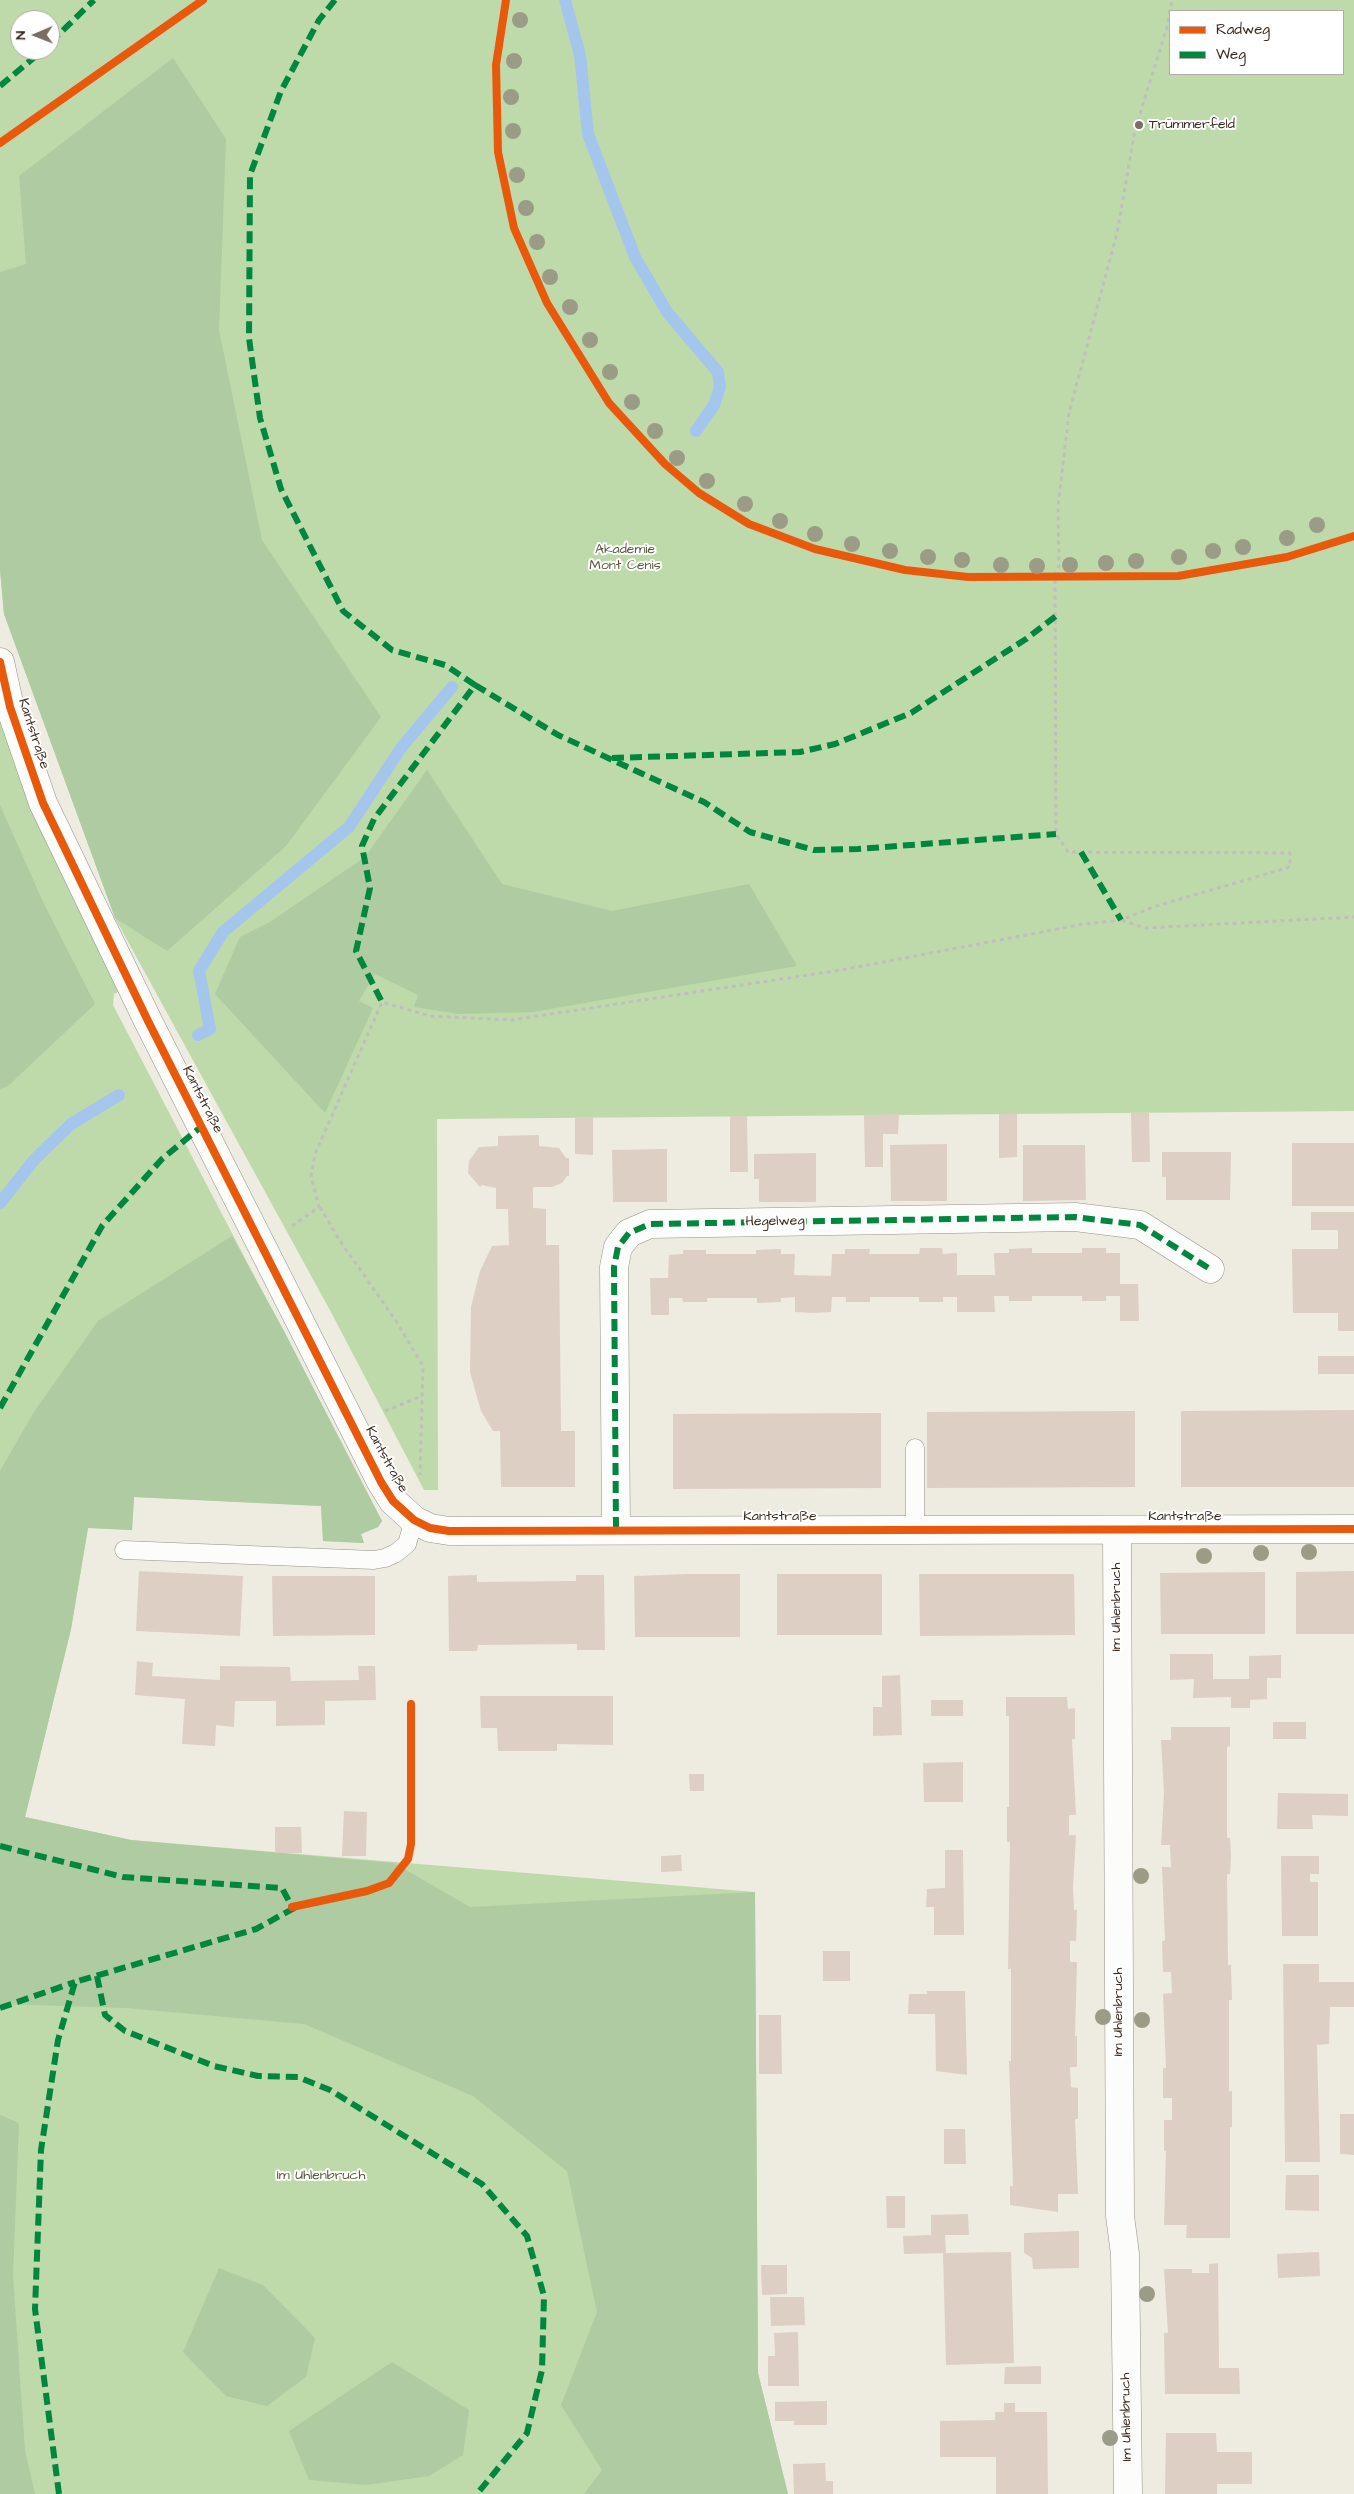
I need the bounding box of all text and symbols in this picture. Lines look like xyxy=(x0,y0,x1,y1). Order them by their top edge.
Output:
north arrow xyxy=(10,10,60,60)
legend xyxy=(1169,10,1344,75)
text: Radweg xyxy=(1216,19,1270,40)
text: N xyxy=(11,31,31,40)
text: Weg xyxy=(1216,44,1246,65)
place label: Trümmerfeld xyxy=(1149,117,1235,133)
marker: Trümmerfeld xyxy=(1133,119,1145,131)
park label: Akademie Mont Cenis xyxy=(589,542,661,574)
street label: Kantstraße xyxy=(14,697,52,771)
street label: Kantstraße xyxy=(178,1064,226,1136)
street label: Hegelweg xyxy=(745,1213,805,1231)
street label: Kantstraße xyxy=(361,1424,411,1496)
street label: Kantstraße xyxy=(743,1509,817,1525)
street label: Kantstraße xyxy=(1148,1509,1222,1525)
street label: Im Uhlenbruch xyxy=(1109,1563,1125,1651)
street label: Im Uhlenbruch xyxy=(1111,1968,1127,2056)
park label: Im Uhlenbruch xyxy=(277,2168,365,2184)
street label: Im Uhlenbruch xyxy=(1118,2373,1136,2461)

